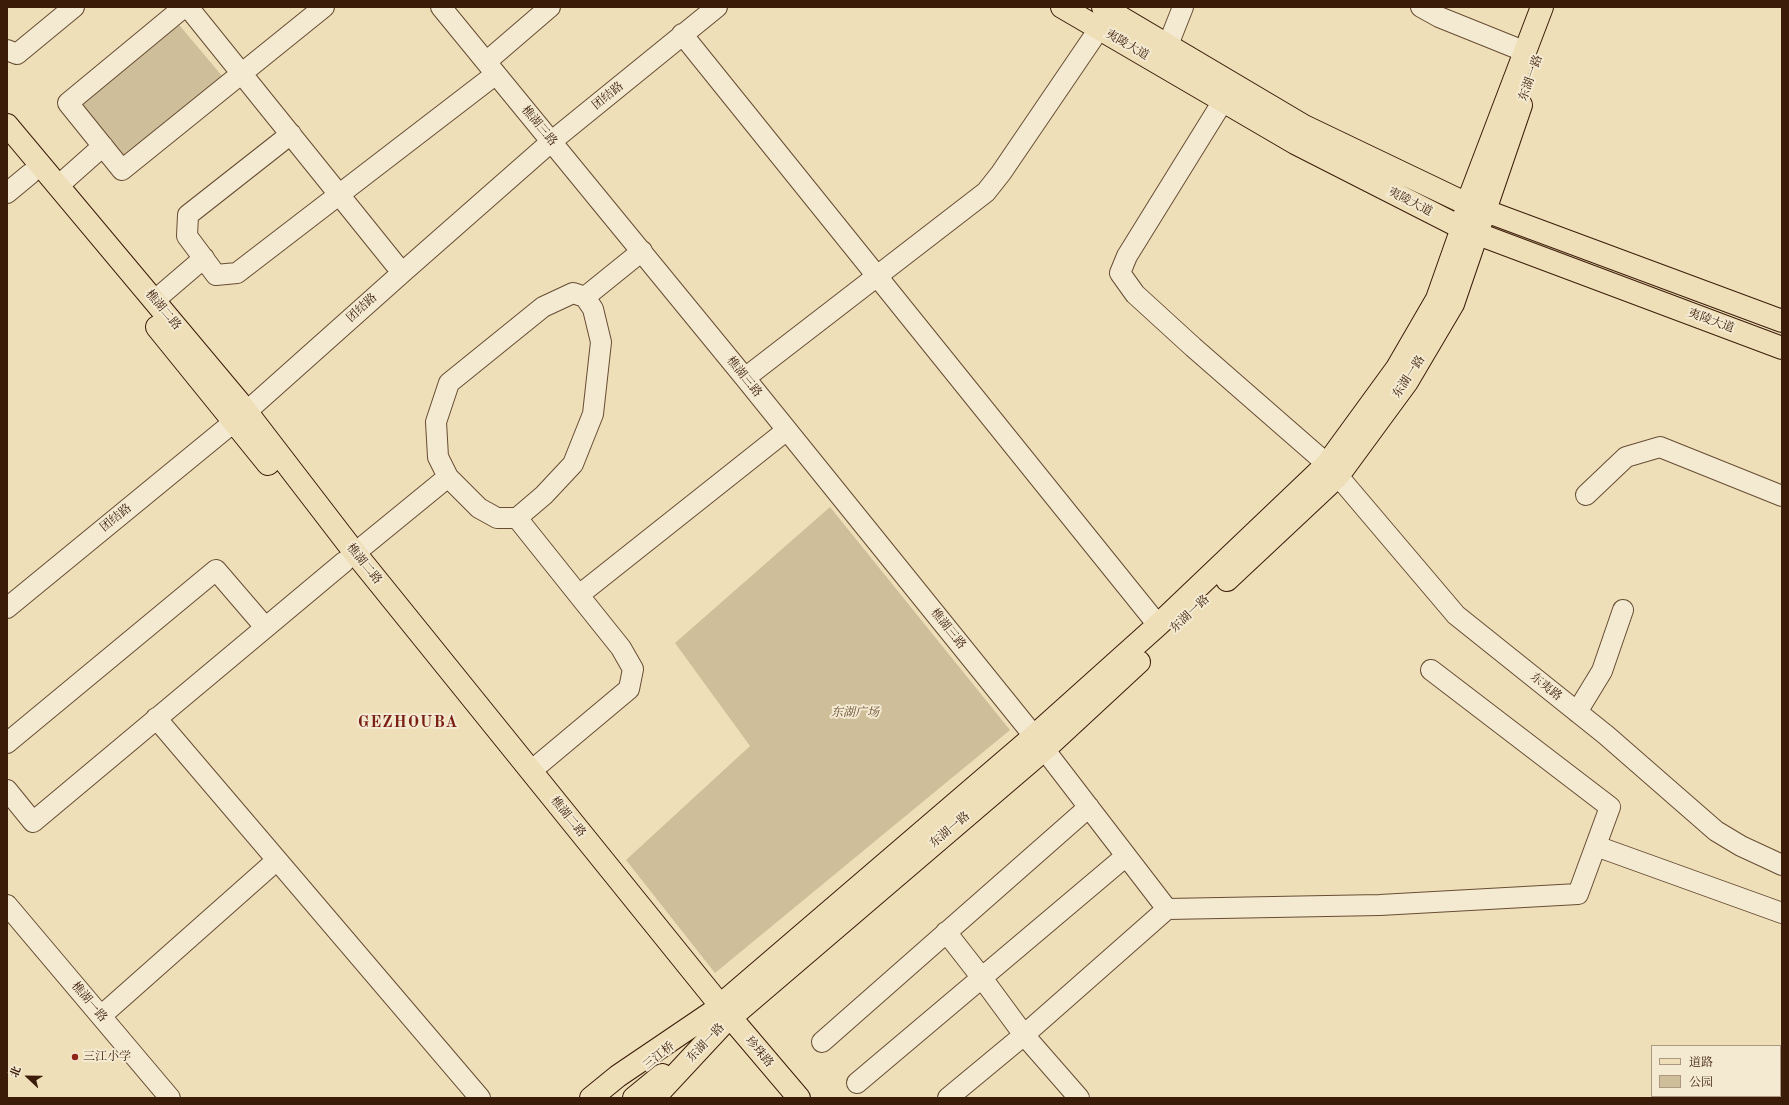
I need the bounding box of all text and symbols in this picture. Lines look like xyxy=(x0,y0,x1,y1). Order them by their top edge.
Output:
street label: 夷陵大道 xyxy=(1103,27,1151,63)
street label: 东湖一路 xyxy=(1516,53,1546,103)
street label: 团结路 xyxy=(589,79,627,113)
street label: 樵湖三路 xyxy=(518,103,560,149)
street label: 夷陵大道 xyxy=(1385,185,1435,219)
street label: 樵湖二路 xyxy=(142,287,184,333)
street label: 团结路 xyxy=(344,291,380,325)
street label: 夷陵大道 xyxy=(1686,306,1736,336)
street label: 东湖一路 xyxy=(1390,353,1428,401)
street label: 樵湖三路 xyxy=(723,354,765,400)
street label: 团结路 xyxy=(97,501,135,535)
street label: 樵湖二路 xyxy=(343,541,385,587)
street label: 东湖一路 xyxy=(1168,592,1212,636)
street label: 樵湖三路 xyxy=(927,606,969,652)
street label: 东夷路 xyxy=(1527,670,1565,704)
park label: 东湖广场 xyxy=(831,706,879,720)
district label: GEZHOUBA xyxy=(358,713,458,733)
street label: 樵湖二路 xyxy=(547,794,589,840)
street label: 东湖一路 xyxy=(927,809,973,851)
street label: 樵湖一路 xyxy=(68,979,110,1025)
street label: 东湖一路 xyxy=(684,1021,728,1065)
street label: 珍珠路 xyxy=(742,1034,776,1070)
street label: 三江桥 xyxy=(640,1039,678,1073)
legend xyxy=(1651,1045,1781,1097)
place label: 三江小学 xyxy=(83,1050,131,1064)
marker: 三江小学 xyxy=(70,1052,80,1062)
north arrow xyxy=(8,1057,48,1097)
text: 道路 xyxy=(1689,1057,1713,1069)
text: 北 xyxy=(9,1065,24,1079)
text: 公园 xyxy=(1689,1077,1713,1089)

